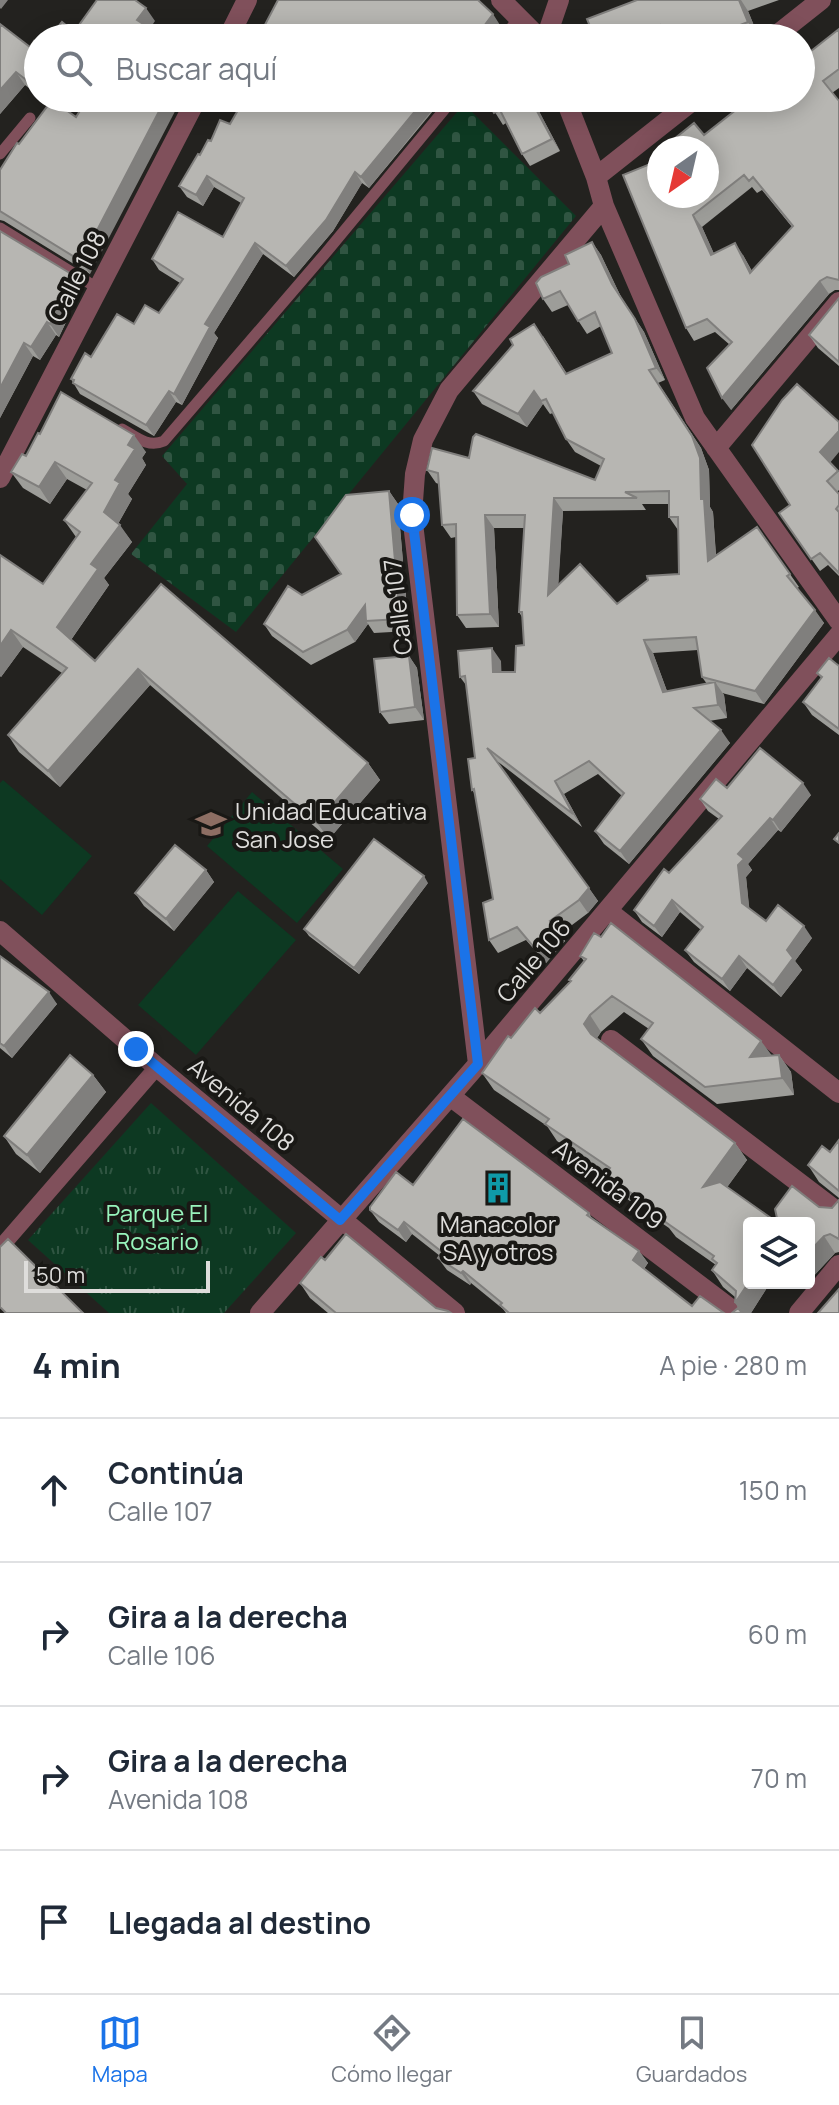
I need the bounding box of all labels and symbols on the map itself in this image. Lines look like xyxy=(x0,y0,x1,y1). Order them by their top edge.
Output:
north arrow xyxy=(647,136,719,208)
street label: Calle 108 xyxy=(39,225,113,327)
route start xyxy=(394,497,430,533)
street label: Calle 107 xyxy=(375,557,419,657)
place label: Unidad Educativa San Jose xyxy=(235,794,427,855)
school or university icon: Unidad Educativa San Jose xyxy=(194,807,228,841)
street label: Calle 106 xyxy=(488,911,578,1009)
route end xyxy=(118,1031,154,1067)
street label: Avenida 108 xyxy=(182,1050,302,1158)
street label: Avenida 109 xyxy=(547,1131,671,1237)
building icon: Manacolor SA y otros xyxy=(481,1171,515,1205)
park label: Parque El Rosario xyxy=(106,1196,208,1257)
place label: Manacolor SA y otros xyxy=(440,1207,557,1268)
scale bar xyxy=(24,1257,210,1293)

